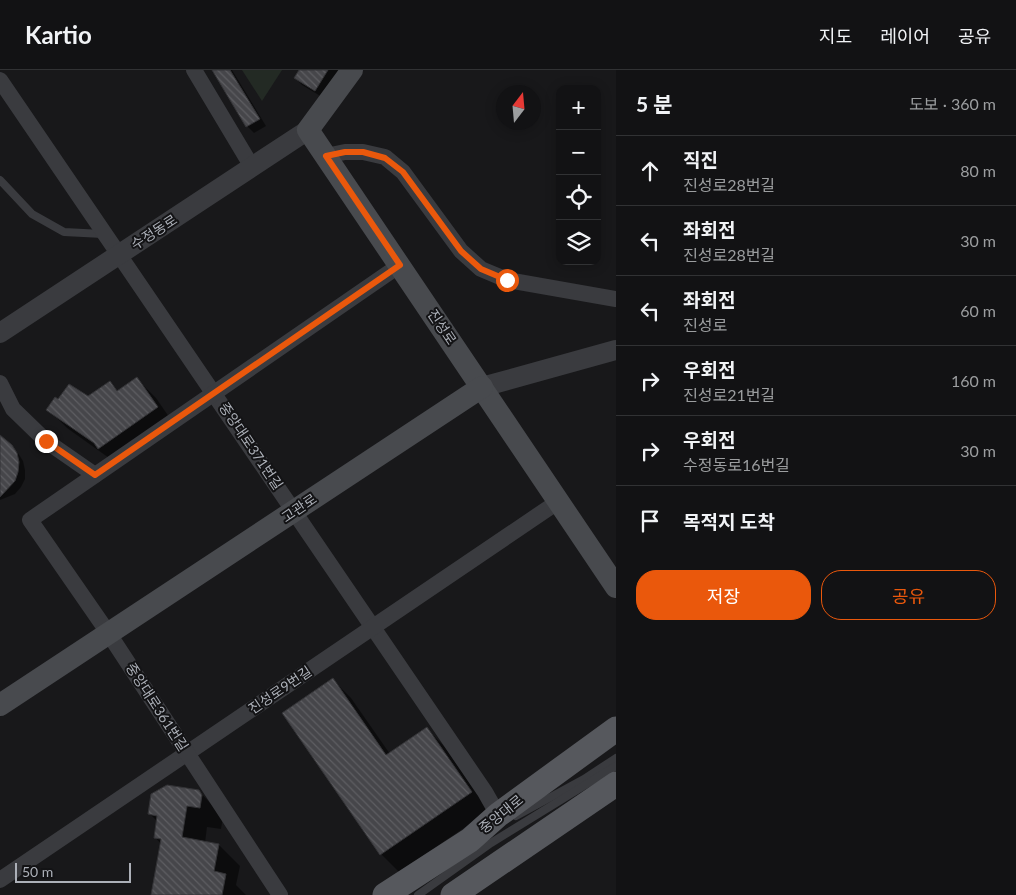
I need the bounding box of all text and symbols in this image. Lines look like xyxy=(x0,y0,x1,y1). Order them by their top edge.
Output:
text: Kartio xyxy=(25,20,92,49)
text: 지도 xyxy=(819,25,852,47)
text: 레이어 xyxy=(880,25,930,47)
text: 공유 xyxy=(958,25,991,47)
north arrow xyxy=(496,85,541,130)
map controls xyxy=(556,85,601,265)
button: + xyxy=(556,85,601,130)
text: 5 분 xyxy=(636,91,673,116)
text: 도보 · 360 m xyxy=(909,94,996,113)
button: − xyxy=(556,130,601,175)
text: 직진 xyxy=(683,148,718,171)
icon: ahead xyxy=(636,157,664,185)
text: 80 m xyxy=(960,161,996,180)
button: locate xyxy=(556,175,601,220)
text: 진성로28번길 xyxy=(683,175,775,194)
street label: 수정동로 xyxy=(127,210,180,253)
text: 좌회전 xyxy=(683,218,735,241)
button: layers xyxy=(556,220,601,265)
icon: left xyxy=(636,227,664,255)
text: 30 m xyxy=(960,231,996,250)
text: 진성로28번길 xyxy=(683,245,775,264)
route start xyxy=(496,269,519,292)
text: 좌회전 xyxy=(683,288,735,311)
icon: left xyxy=(636,297,664,325)
text: 60 m xyxy=(960,301,996,320)
street label: 진성로 xyxy=(425,306,460,348)
text: 진성로 xyxy=(683,315,727,334)
text: 우회전 xyxy=(683,358,735,381)
icon: right xyxy=(636,367,664,395)
text: 160 m xyxy=(951,371,996,390)
text: 진성로21번길 xyxy=(683,385,775,404)
street label: 중앙대로371번길 xyxy=(216,399,287,493)
text: 우회전 xyxy=(683,428,735,451)
route end xyxy=(35,430,58,453)
icon: right xyxy=(636,437,664,465)
text: 30 m xyxy=(960,441,996,460)
text: 수정동로16번길 xyxy=(683,455,790,474)
street label: 고관로 xyxy=(278,490,320,525)
icon: arrive xyxy=(636,507,664,535)
text: 목적지 도착 xyxy=(683,510,775,533)
button: 저장 xyxy=(636,570,811,620)
button: 공유 xyxy=(821,570,996,620)
street label: 중앙대로361번길 xyxy=(123,659,192,754)
street label: 진성로9번길 xyxy=(245,662,315,717)
street label: 중앙대로 xyxy=(475,791,526,836)
scale bar xyxy=(15,860,131,883)
text: 50 m xyxy=(22,863,53,880)

